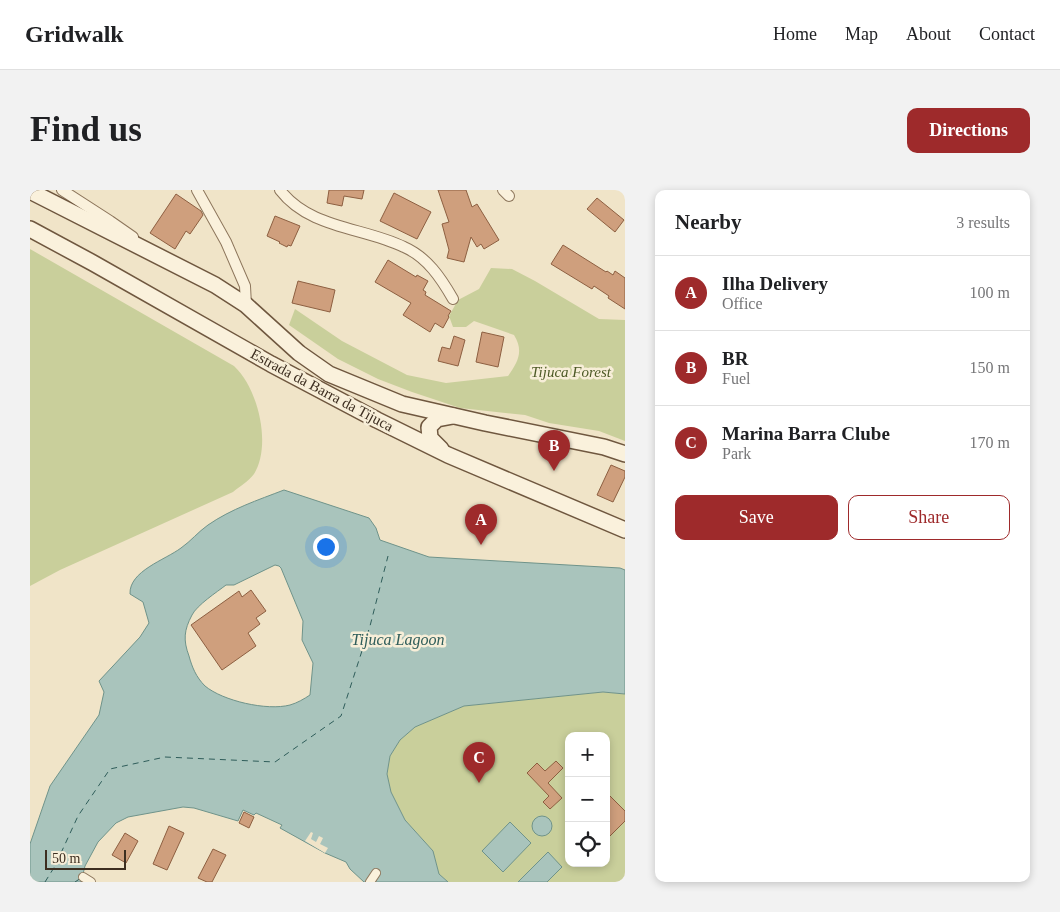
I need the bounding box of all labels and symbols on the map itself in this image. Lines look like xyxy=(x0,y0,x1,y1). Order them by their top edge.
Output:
street label: Estrada da Barra da Tijuca xyxy=(248,346,396,435)
park label: Tijuca Forest xyxy=(531,364,612,380)
pin: B xyxy=(538,430,570,471)
pin: A xyxy=(465,504,497,545)
your location xyxy=(313,534,339,560)
water label: Tijuca Lagoon xyxy=(352,631,444,649)
pin: C xyxy=(463,742,495,783)
scale bar xyxy=(45,847,126,870)

